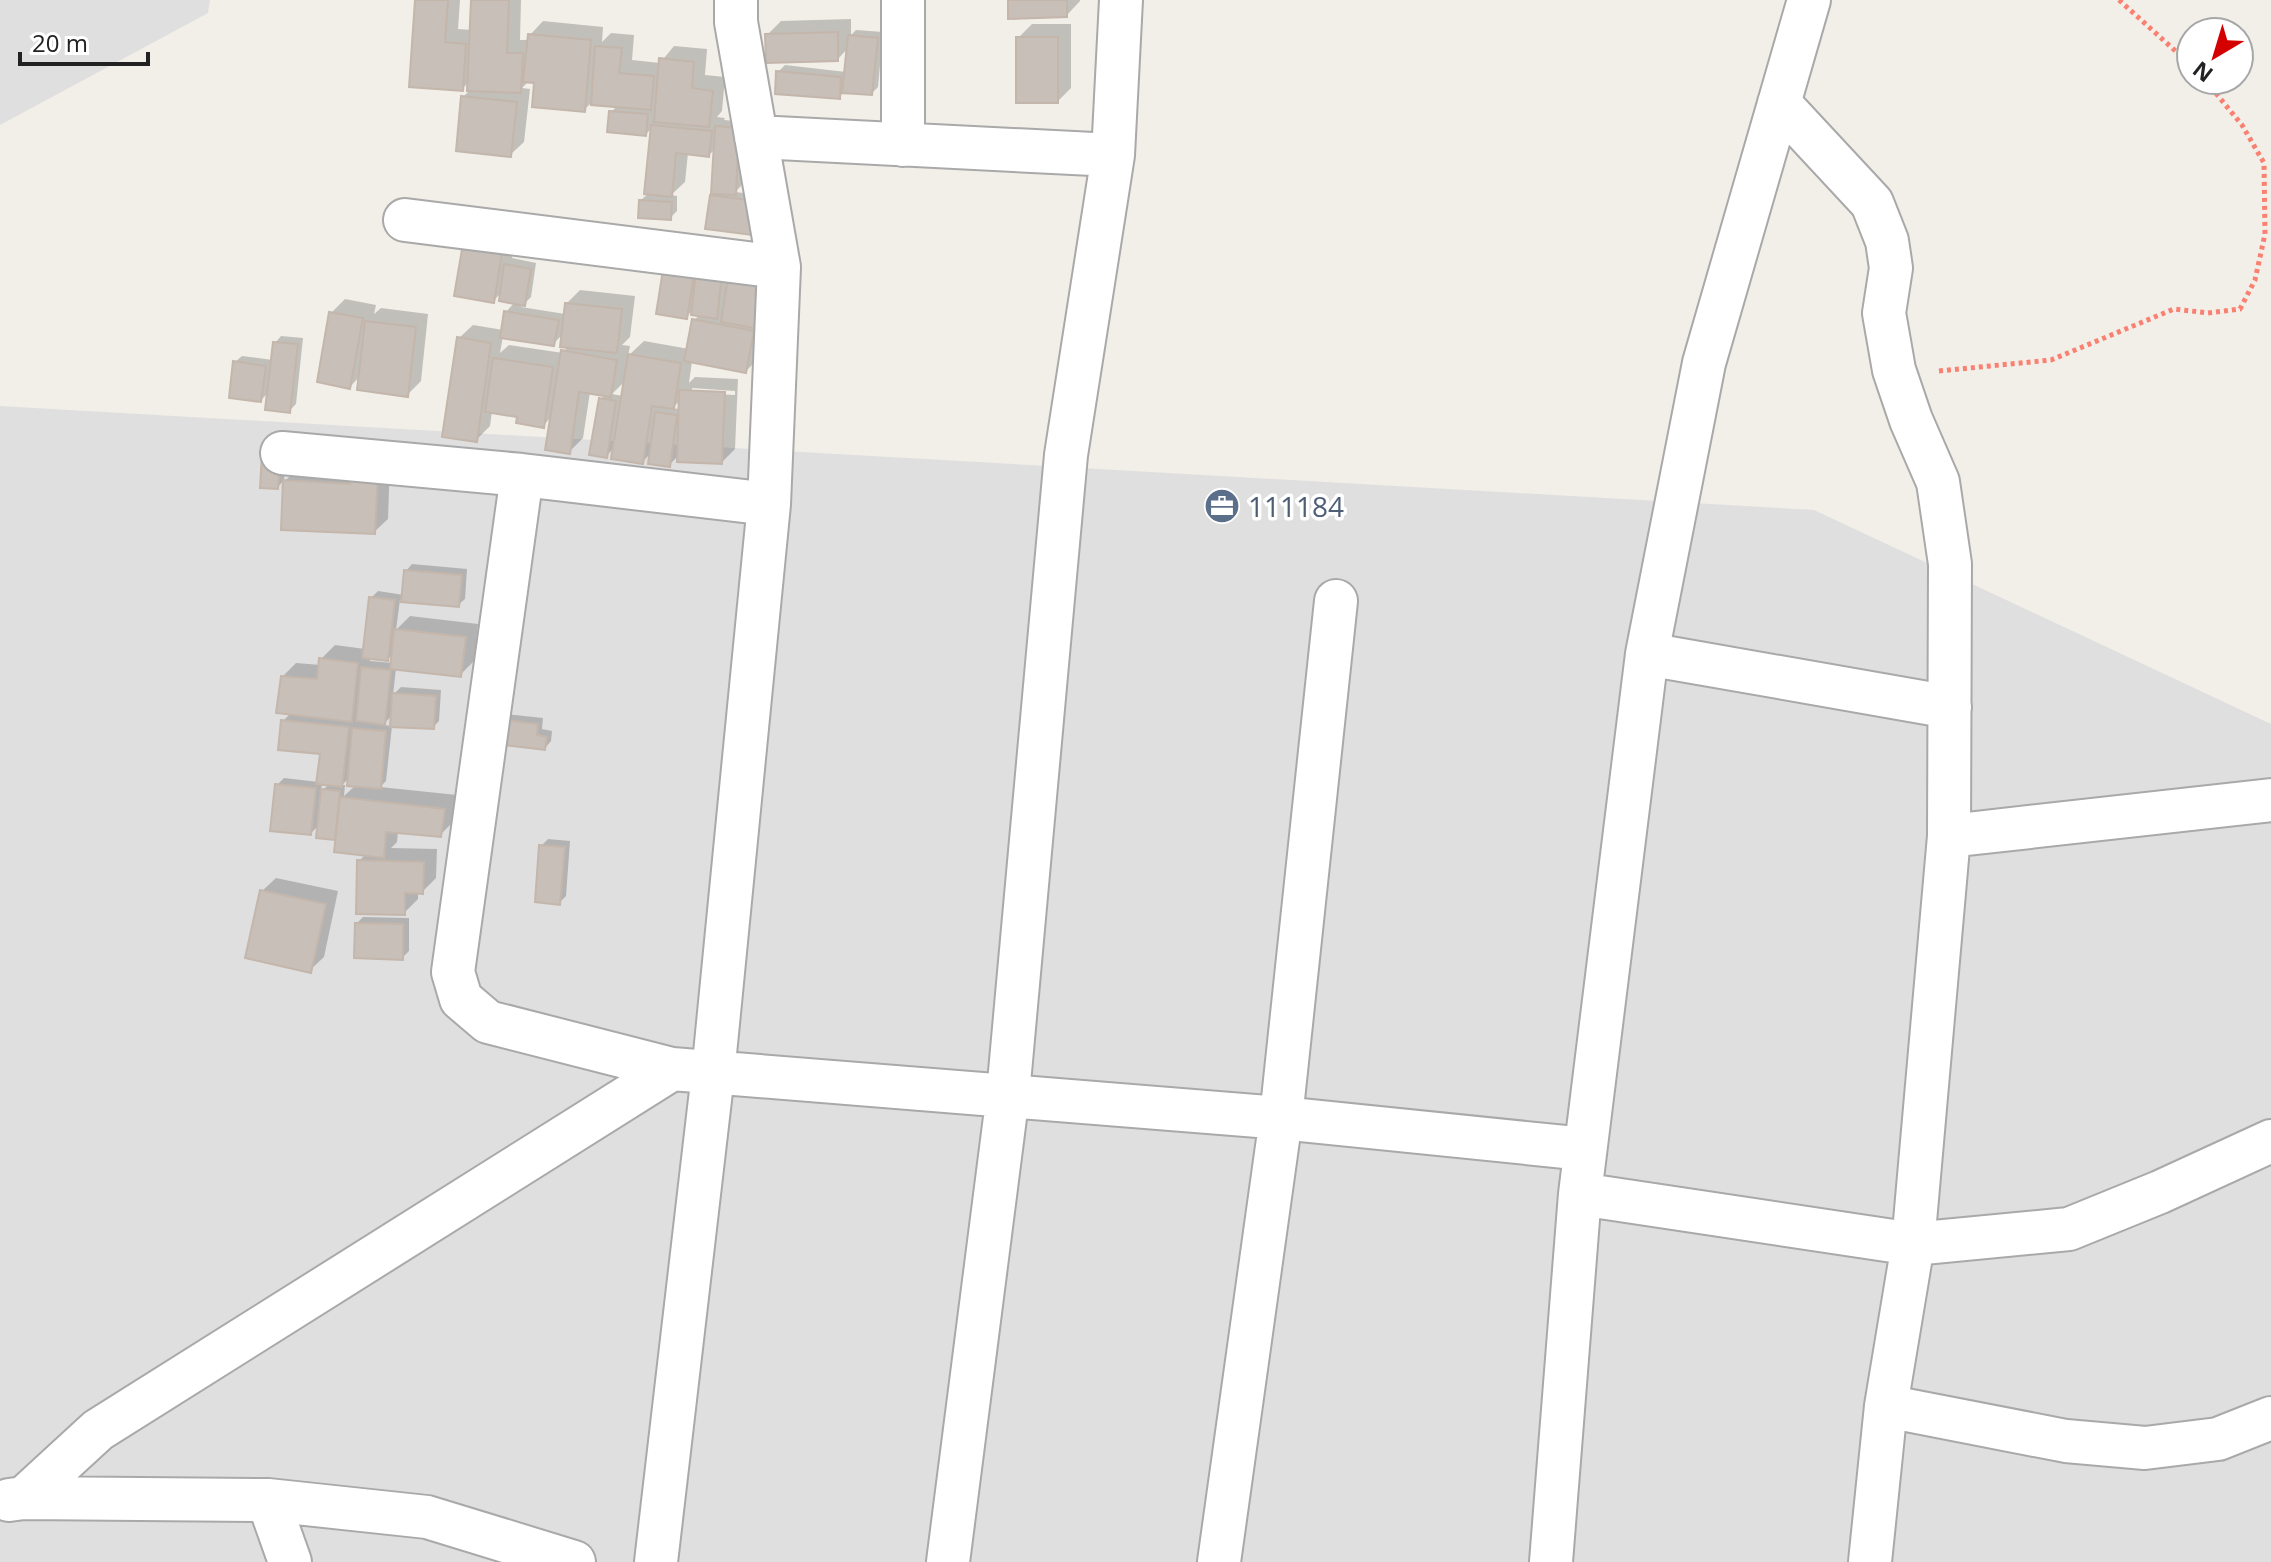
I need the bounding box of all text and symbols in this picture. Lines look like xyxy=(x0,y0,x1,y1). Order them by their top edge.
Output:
scale bar xyxy=(20,16,148,66)
north arrow xyxy=(2175,16,2255,96)
text: 20 m xyxy=(32,26,88,59)
text: N xyxy=(2186,55,2218,90)
office icon: 111184 xyxy=(1203,487,1241,525)
place label: 111184 xyxy=(1248,487,1344,525)

